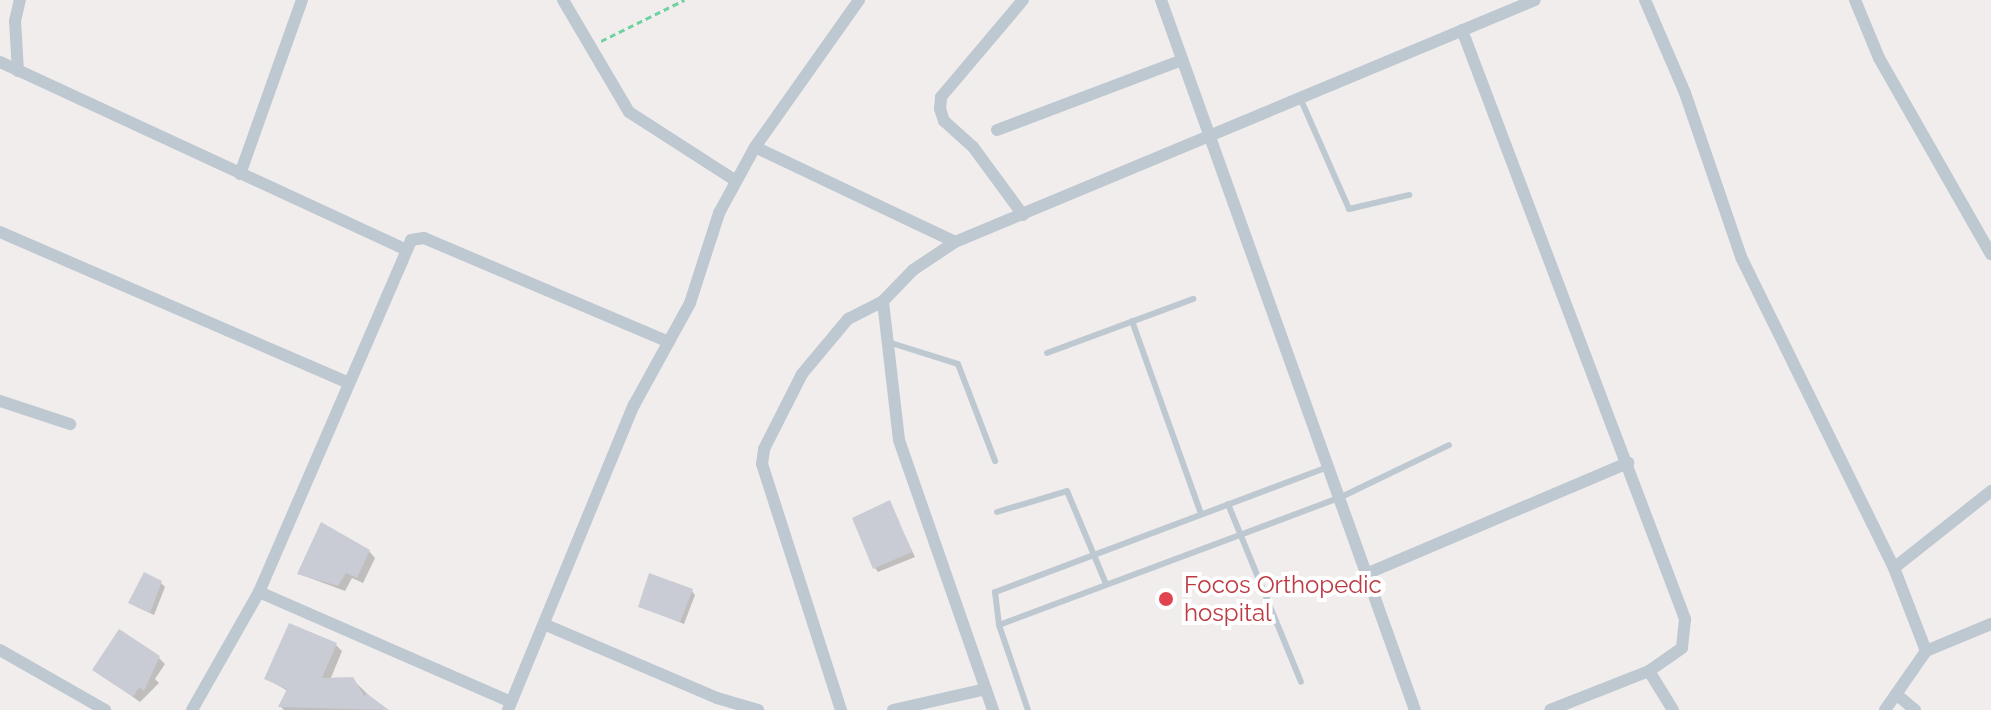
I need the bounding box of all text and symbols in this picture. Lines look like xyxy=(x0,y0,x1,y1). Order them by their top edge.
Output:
place label: Focos Orthopedic hospital xyxy=(1184,571,1382,627)
marker: Focos Orthopedic hospital xyxy=(1155,588,1177,610)

